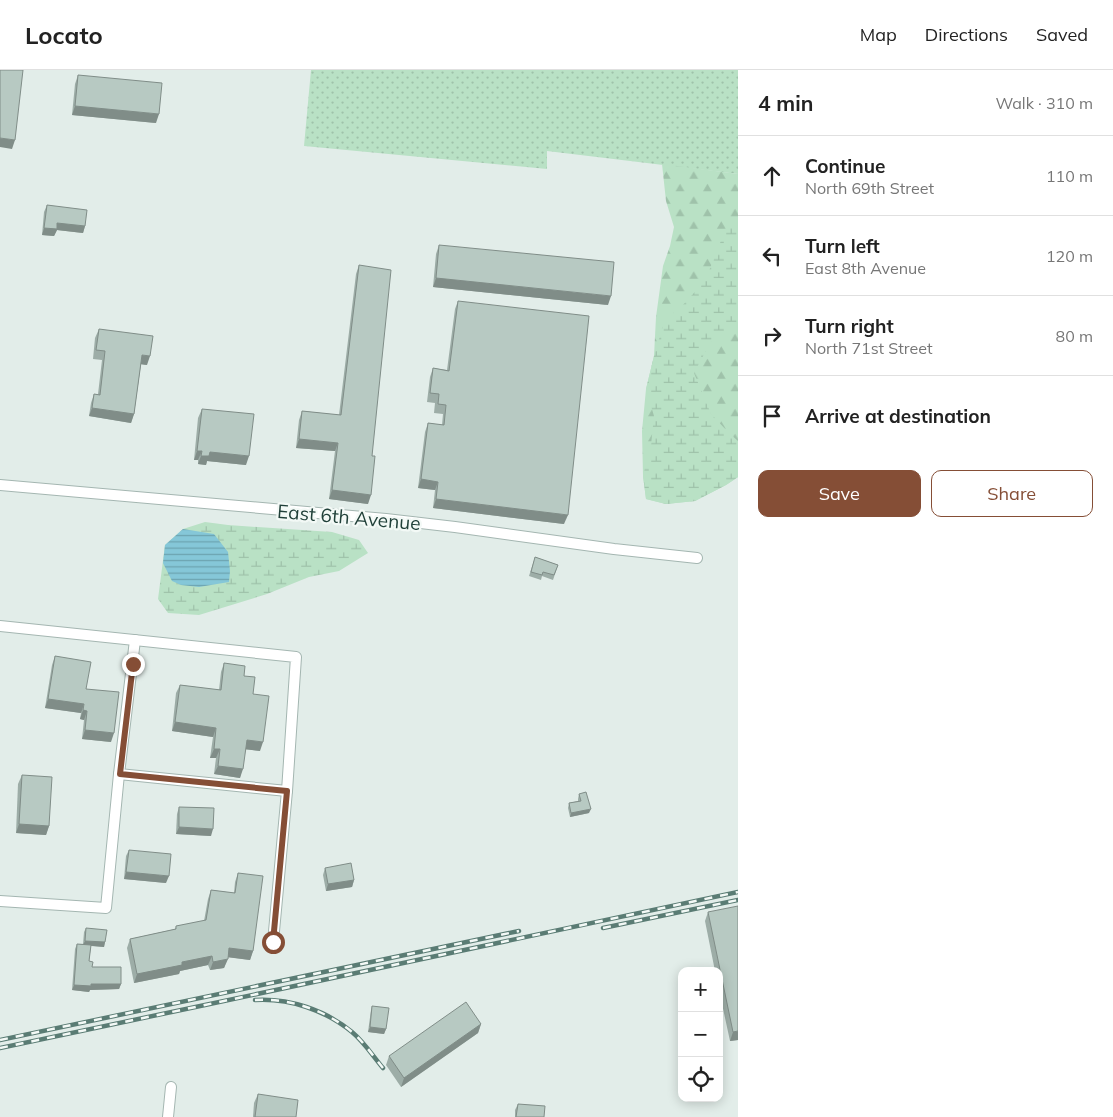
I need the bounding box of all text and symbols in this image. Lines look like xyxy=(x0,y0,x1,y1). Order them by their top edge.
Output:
text: Locato xyxy=(25,20,103,50)
text: Map xyxy=(860,23,897,46)
text: Directions xyxy=(925,23,1008,46)
text: Saved xyxy=(1036,23,1088,46)
text: 4 min xyxy=(758,90,813,116)
text: Walk · 310 m xyxy=(995,93,1093,113)
text: Continue xyxy=(805,154,885,178)
icon: ahead xyxy=(758,162,786,190)
text: 110 m xyxy=(1046,166,1093,186)
text: North 69th Street xyxy=(805,178,934,198)
text: Turn left xyxy=(805,234,880,258)
icon: left xyxy=(758,242,786,270)
text: 120 m xyxy=(1046,246,1093,266)
text: East 8th Avenue xyxy=(805,258,926,278)
text: Turn right xyxy=(805,314,894,338)
icon: right xyxy=(758,322,786,350)
text: 80 m xyxy=(1056,326,1093,346)
text: North 71st Street xyxy=(805,338,933,358)
icon: arrive xyxy=(758,402,786,430)
text: Arrive at destination xyxy=(805,404,991,428)
button: Save xyxy=(758,470,921,517)
button: Share xyxy=(931,470,1093,517)
street label: East 6th Avenue xyxy=(276,499,422,535)
route end xyxy=(122,653,145,676)
route start xyxy=(262,931,285,954)
map controls xyxy=(678,967,723,1102)
button: + xyxy=(678,967,723,1012)
button: − xyxy=(678,1012,723,1057)
button: locate xyxy=(678,1057,723,1102)

